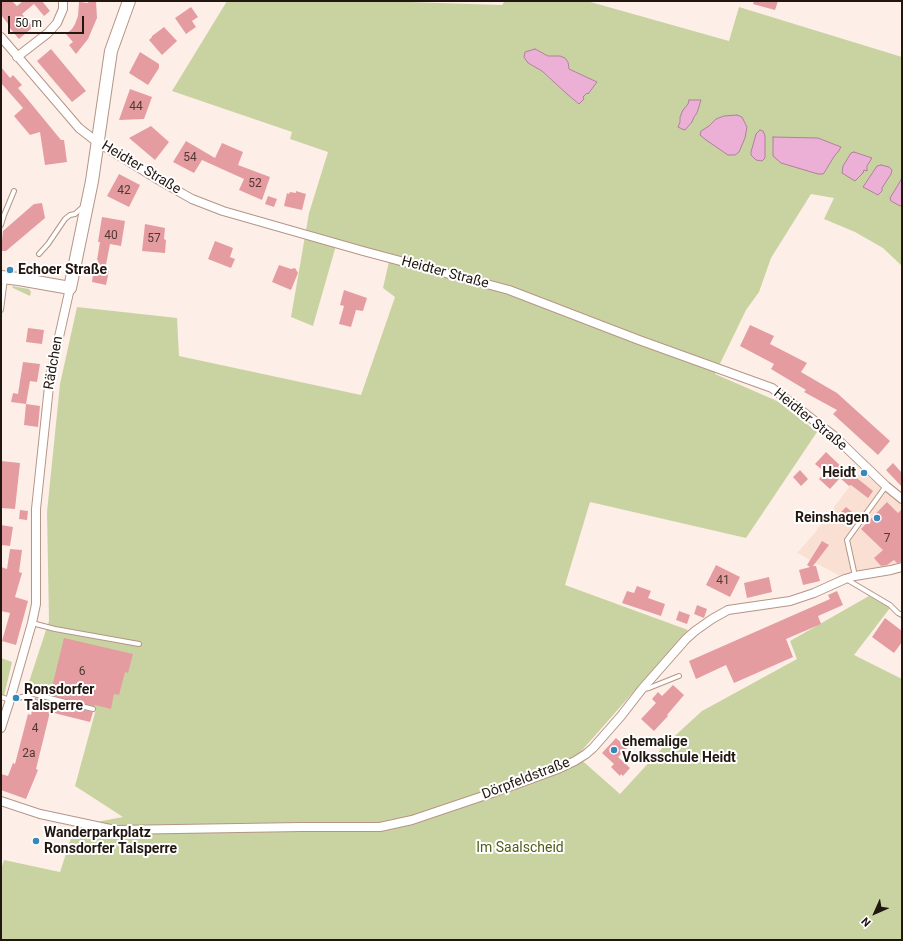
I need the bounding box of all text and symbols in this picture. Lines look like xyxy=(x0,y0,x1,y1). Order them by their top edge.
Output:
scale bar xyxy=(10,8,86,34)
text: 50 m xyxy=(15,16,42,30)
house number: 44 xyxy=(129,100,143,114)
street label: Heidter Straße xyxy=(98,138,184,198)
house number: 54 xyxy=(183,151,197,165)
house number: 52 xyxy=(248,177,262,191)
house number: 42 xyxy=(117,184,131,198)
house number: 40 xyxy=(104,229,118,243)
house number: 57 xyxy=(147,232,161,246)
street label: Heidter Straße xyxy=(400,253,490,293)
place label: Echoer Straße xyxy=(18,262,107,278)
marker: Echoer Straße xyxy=(5,265,15,275)
street label: Rädchen xyxy=(41,335,67,391)
street label: Heidter Straße xyxy=(770,385,850,455)
place label: Heidt xyxy=(822,465,856,481)
marker: Heidt xyxy=(859,468,869,478)
place label: Reinshagen xyxy=(795,510,869,526)
marker: Reinshagen xyxy=(872,513,882,523)
house number: 7 xyxy=(884,532,890,546)
house number: 41 xyxy=(716,574,730,588)
house number: 6 xyxy=(79,665,85,679)
place label: Ronsdorfer Talsperre xyxy=(24,682,94,714)
marker: Ronsdorfer Talsperre xyxy=(11,693,21,703)
house number: 4 xyxy=(32,722,38,736)
place label: ehemalige Volksschule Heidt xyxy=(622,734,736,766)
marker: ehemalige Volksschule Heidt xyxy=(609,745,619,755)
house number: 2a xyxy=(22,747,36,761)
street label: Dörpfeldstraße xyxy=(480,755,572,803)
place label: Wanderparkplatz Ronsdorfer Talsperre xyxy=(44,825,177,858)
marker: Wanderparkplatz Ronsdorfer Talsperre xyxy=(31,836,41,846)
park label: Im Saalscheid xyxy=(476,840,564,856)
north arrow xyxy=(855,893,895,933)
text: N xyxy=(859,915,874,929)

